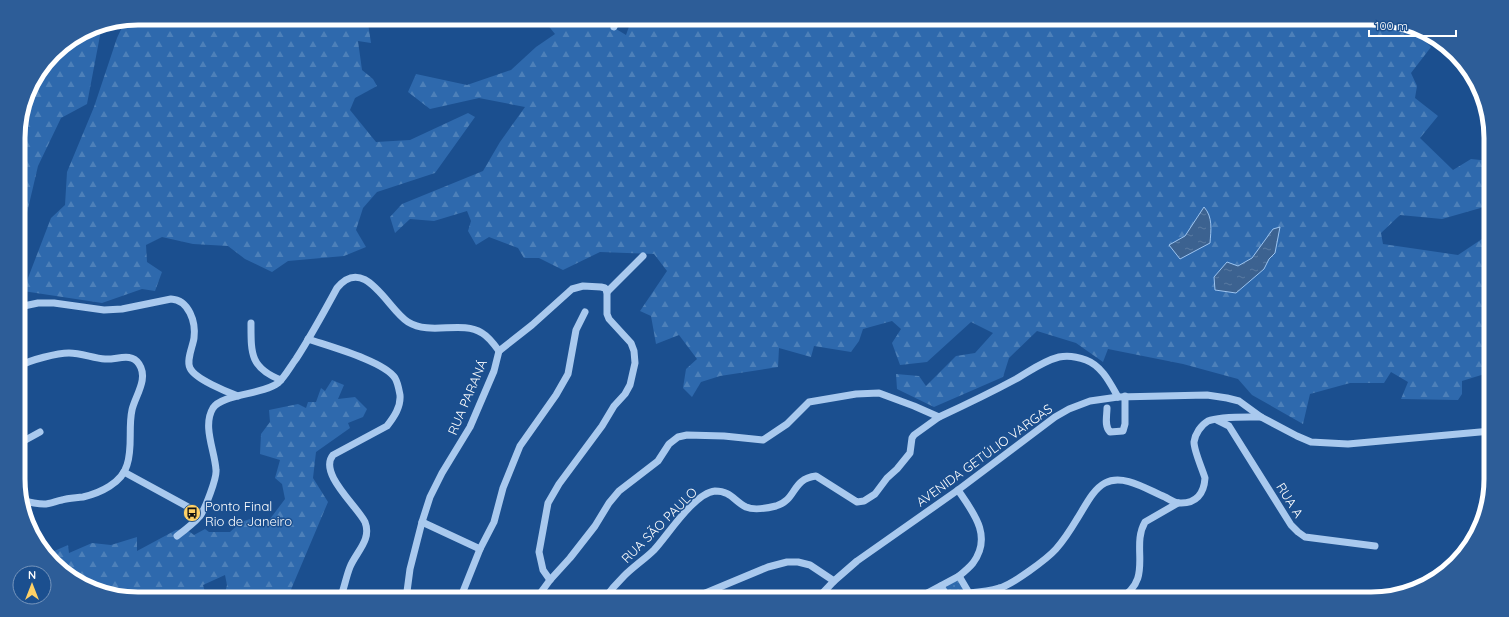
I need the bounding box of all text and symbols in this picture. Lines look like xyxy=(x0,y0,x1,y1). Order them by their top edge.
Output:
scale bar xyxy=(1369,12,1456,38)
text: 100 m xyxy=(1375,18,1408,33)
street label: RUA PARANÁ xyxy=(444,356,490,437)
street label: AVENIDA GETÚLIO VARGAS xyxy=(913,400,1055,510)
street label: RUA A xyxy=(1273,480,1307,521)
street label: RUA SÃO PAULO xyxy=(618,484,700,566)
place label: Ponto Final Rio de Janeiro xyxy=(205,498,292,529)
bus stop icon: Ponto Final Rio de Janeiro xyxy=(182,503,202,523)
north arrow xyxy=(12,565,52,605)
text: N xyxy=(28,568,36,582)

